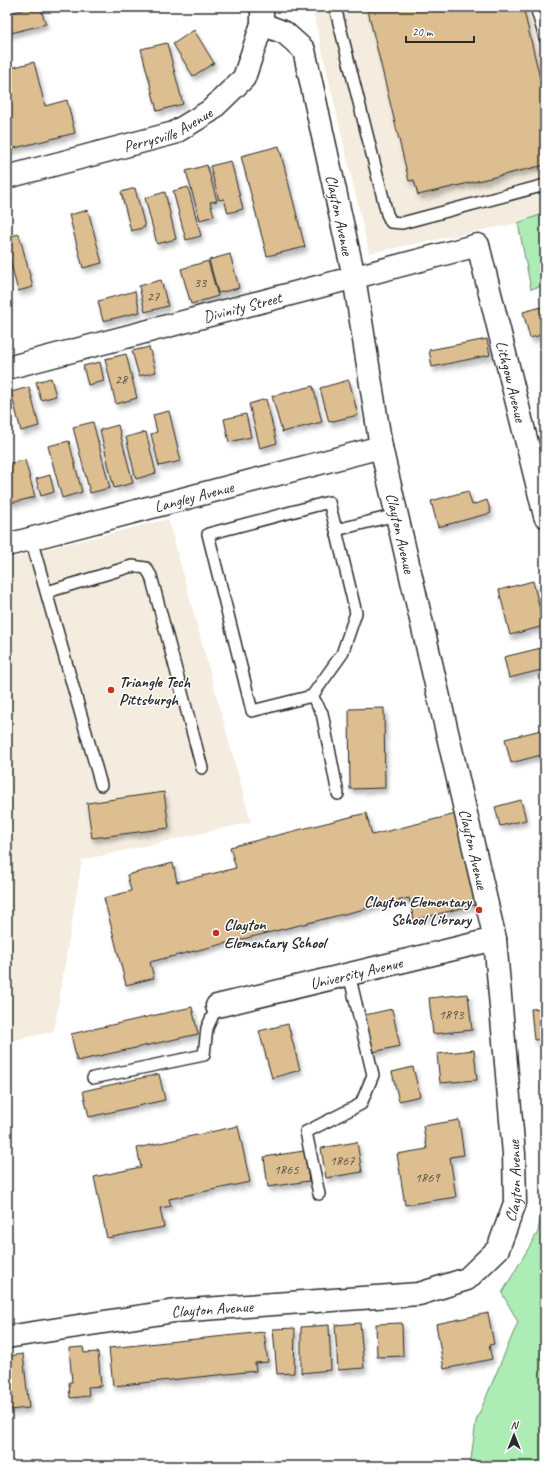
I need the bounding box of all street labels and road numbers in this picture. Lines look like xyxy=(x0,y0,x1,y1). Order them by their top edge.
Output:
street label: Perrysville Avenue xyxy=(121,102,218,157)
street label: Clayton Avenue xyxy=(321,173,358,259)
street label: Divinity Street xyxy=(201,287,285,327)
street label: Lithgow Avenue xyxy=(491,339,531,426)
street label: Langley Avenue xyxy=(152,477,237,517)
street label: Clayton Avenue xyxy=(381,491,419,577)
street label: Clayton Avenue xyxy=(454,807,492,893)
street label: University Avenue xyxy=(308,952,406,994)
street label: Clayton Avenue xyxy=(500,1137,526,1225)
street label: Clayton Avenue xyxy=(170,1296,255,1322)

